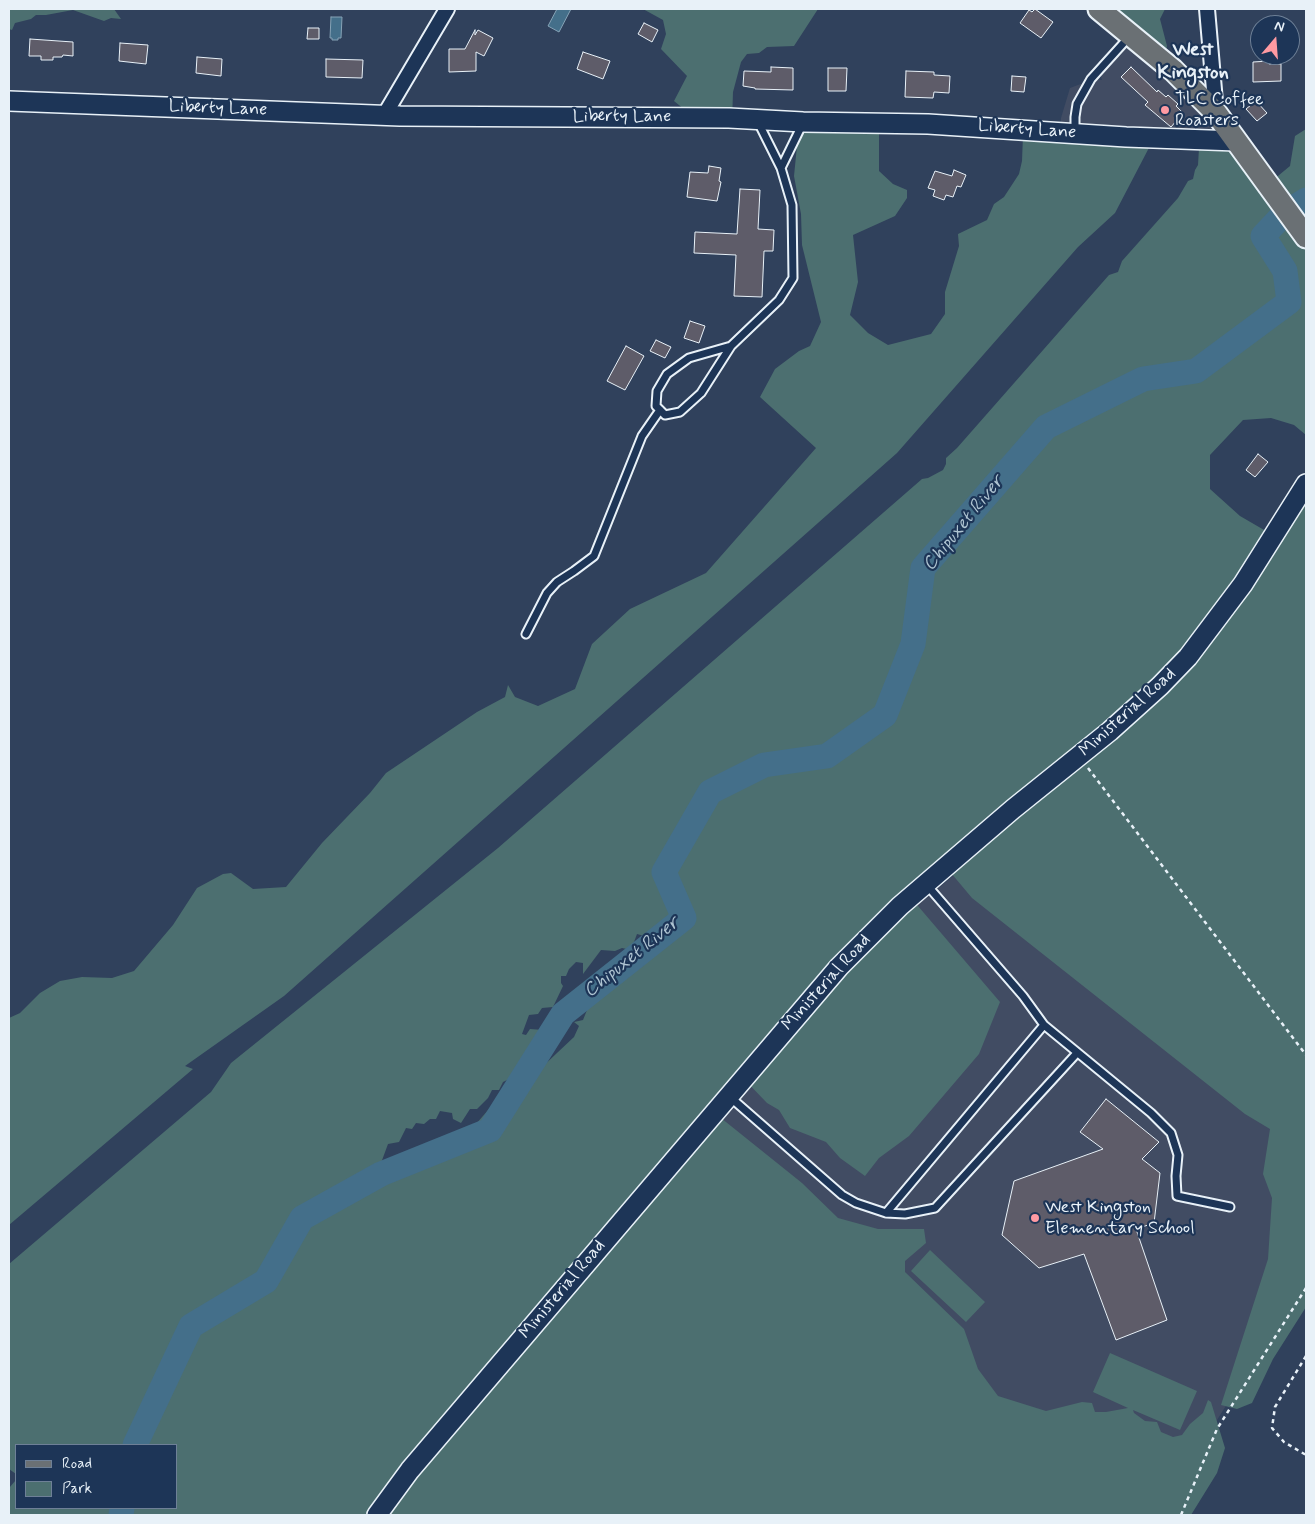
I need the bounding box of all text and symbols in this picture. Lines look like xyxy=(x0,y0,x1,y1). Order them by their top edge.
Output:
north arrow xyxy=(1250,15,1300,65)
text: N xyxy=(1272,17,1287,37)
district label: West Kingston xyxy=(1157,39,1229,86)
place label: TLC Coffee Roasters xyxy=(1175,89,1264,132)
street label: Liberty Lane xyxy=(168,96,268,122)
marker: TLC Coffee Roasters xyxy=(1159,104,1171,116)
street label: Liberty Lane xyxy=(573,106,671,128)
street label: Liberty Lane xyxy=(977,116,1077,144)
water label: Chipuxet River xyxy=(919,472,1009,576)
street label: Ministerial Road xyxy=(1075,664,1181,762)
water label: Chipuxet River xyxy=(580,913,684,1003)
street label: Ministerial Road xyxy=(778,930,876,1036)
place label: West Kingston Elementary School xyxy=(1045,1197,1195,1240)
marker: West Kingston Elementary School xyxy=(1029,1212,1041,1224)
street label: Ministerial Road xyxy=(515,1236,611,1344)
legend xyxy=(15,1444,178,1509)
text: Road xyxy=(62,1454,92,1474)
text: Park xyxy=(62,1479,92,1499)

